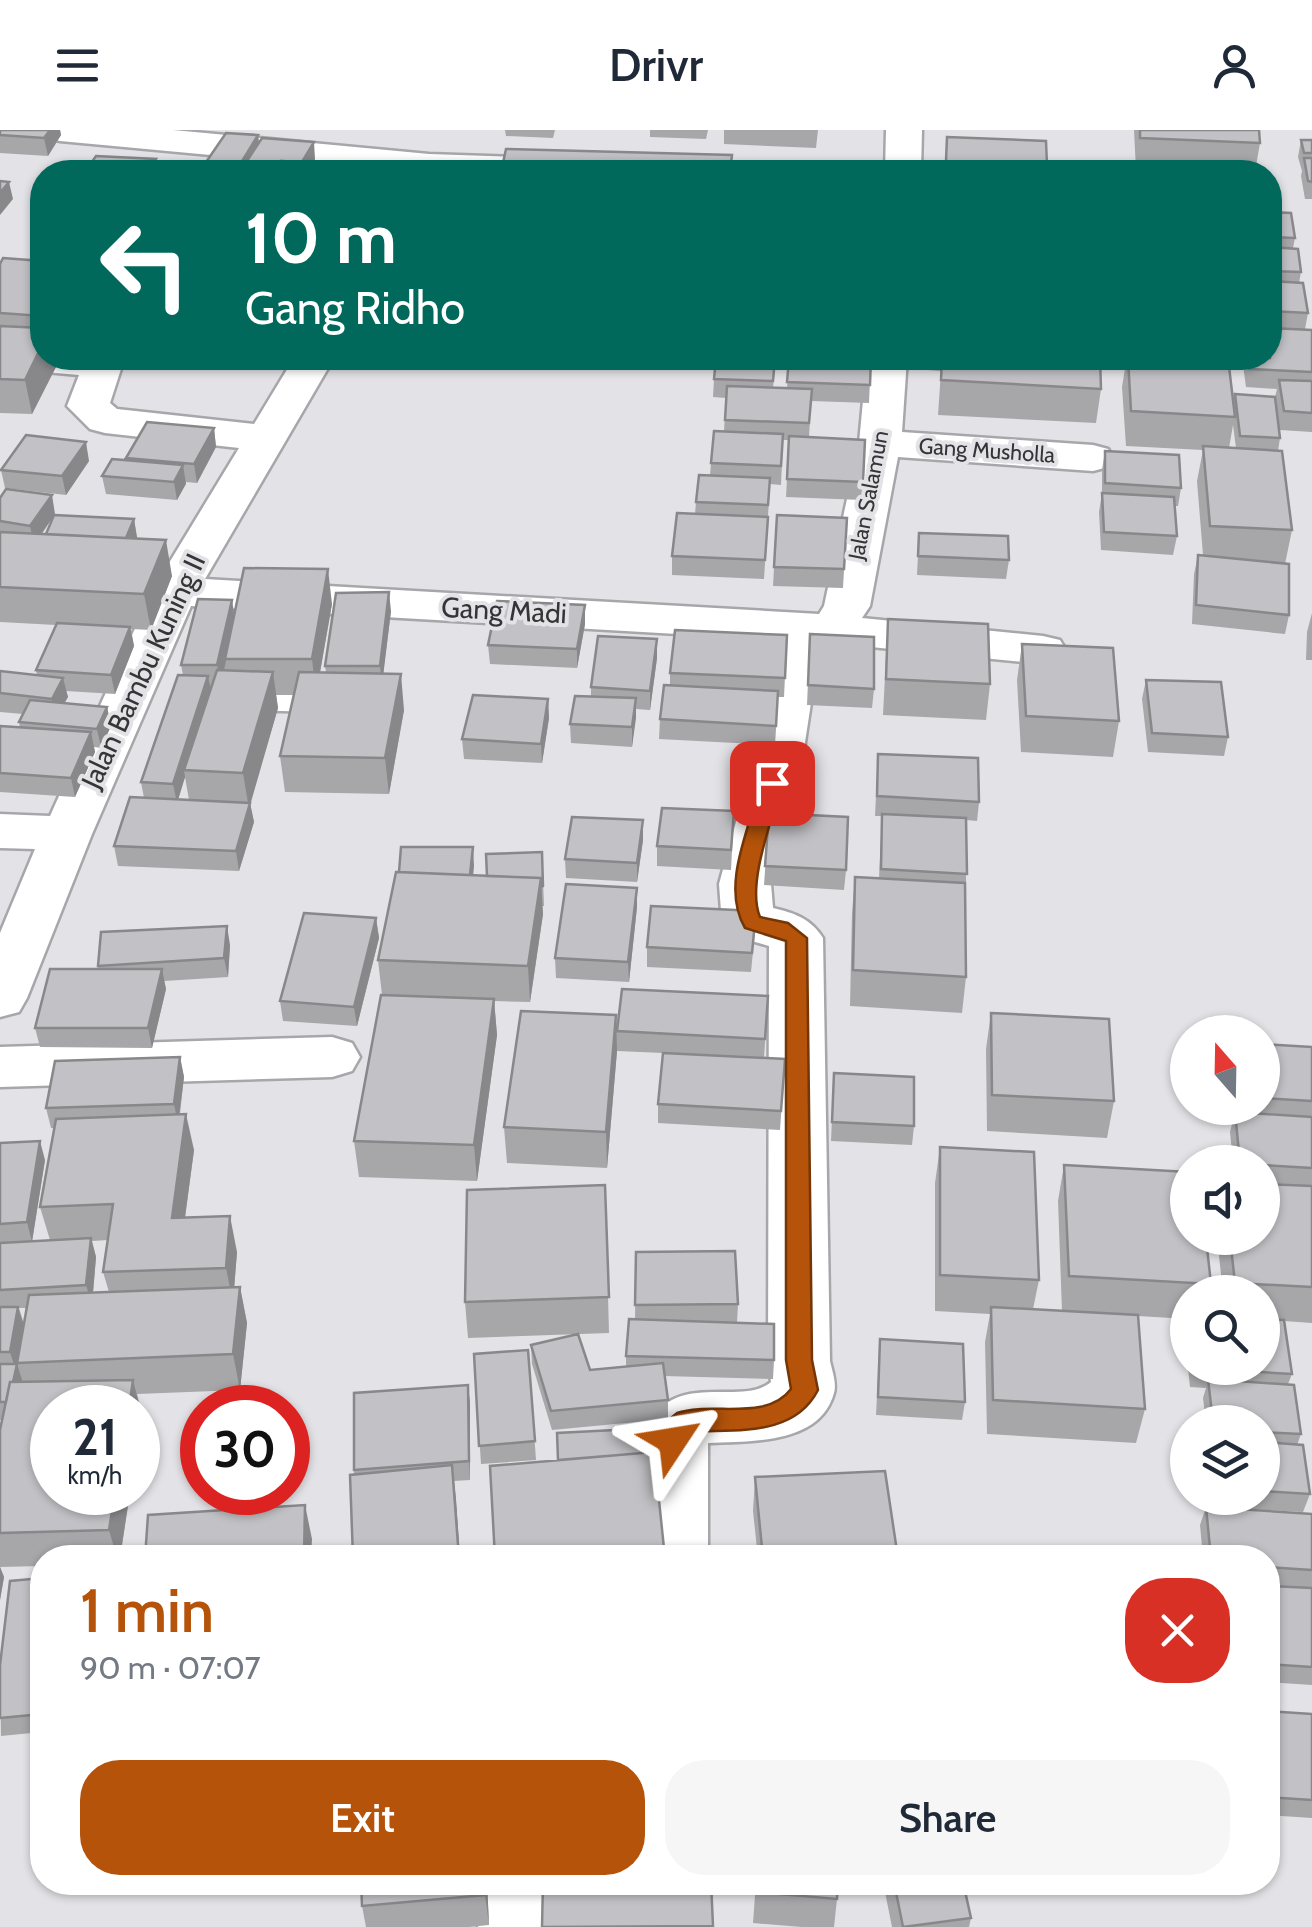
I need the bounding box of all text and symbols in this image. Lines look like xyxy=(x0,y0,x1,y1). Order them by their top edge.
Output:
icon: menu xyxy=(50,38,105,93)
text: Drivr xyxy=(609,38,703,92)
icon: person xyxy=(1207,38,1262,93)
text: 10 m xyxy=(245,195,397,281)
icon: left xyxy=(80,200,210,330)
text: Gang Ridho xyxy=(245,281,465,335)
street label: Jalan Salamun xyxy=(843,428,894,563)
street label: Gang Musholla xyxy=(918,432,1057,469)
street label: Jalan Bambu Kuning II xyxy=(73,548,212,795)
street label: Gang Madi xyxy=(440,590,568,630)
pin xyxy=(730,741,815,826)
icon: arrive xyxy=(745,756,800,811)
north arrow xyxy=(1170,1015,1280,1125)
map controls xyxy=(1170,1015,1280,1515)
button: sound xyxy=(1170,1145,1280,1255)
button: search xyxy=(1170,1275,1280,1385)
speed limit sign: 30 xyxy=(180,1385,310,1515)
position arrow xyxy=(621,1389,725,1493)
button: layers xyxy=(1170,1405,1280,1515)
text: 21 xyxy=(73,1407,117,1468)
text: km/h xyxy=(68,1460,122,1490)
text: 1 min xyxy=(80,1574,214,1647)
button: close xyxy=(1125,1578,1230,1683)
text: 90 m · 07:07 xyxy=(80,1648,261,1687)
button: Exit xyxy=(80,1760,645,1875)
button: Share xyxy=(665,1760,1230,1875)

